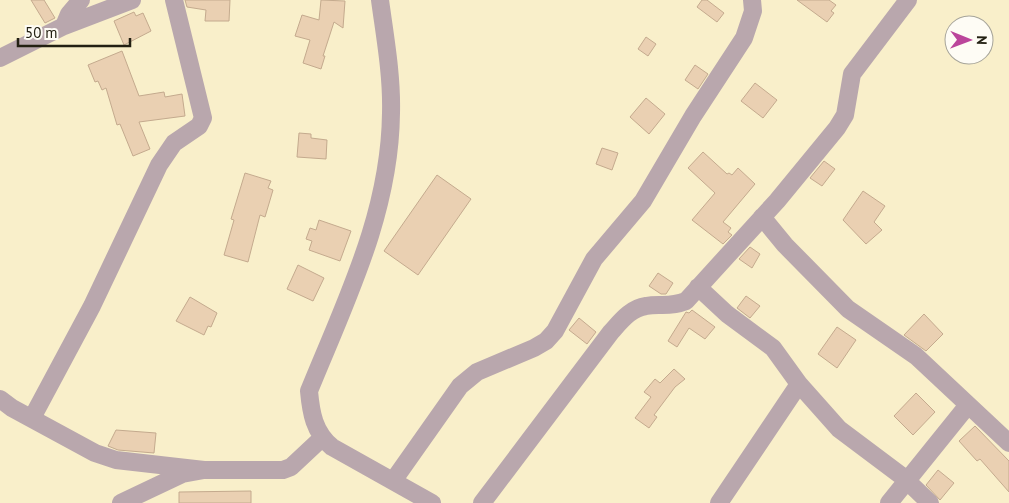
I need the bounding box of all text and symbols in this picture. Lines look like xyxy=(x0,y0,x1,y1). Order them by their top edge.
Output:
scale bar xyxy=(18,15,130,47)
north arrow xyxy=(944,15,994,65)
text: 50 m xyxy=(25,23,58,42)
text: N xyxy=(973,35,991,45)

